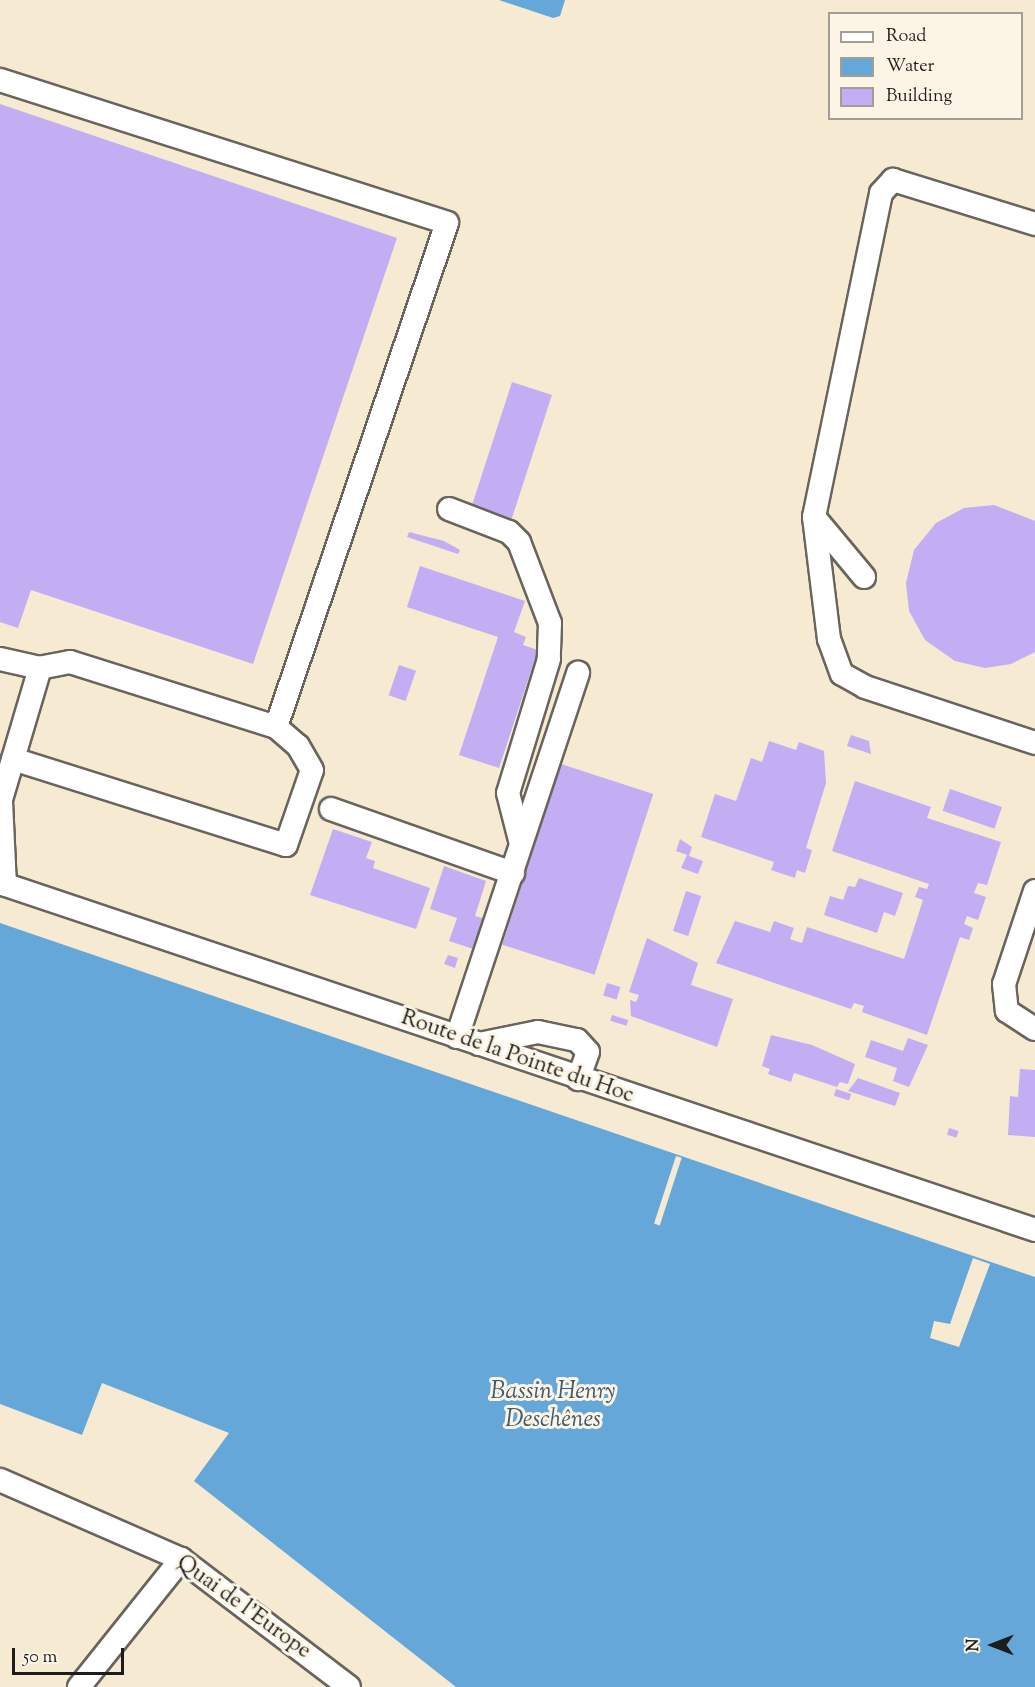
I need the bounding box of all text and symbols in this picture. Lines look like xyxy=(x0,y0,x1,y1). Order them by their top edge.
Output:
legend xyxy=(828,12,1023,120)
text: Road xyxy=(886,24,926,50)
text: Water xyxy=(886,54,934,80)
text: Building xyxy=(886,84,952,110)
street label: Route de la Pointe du Hoc xyxy=(397,1006,637,1110)
water label: Bassin Henry Deschênes xyxy=(491,1379,615,1435)
street label: Quai de l'Europe xyxy=(171,1550,315,1666)
north arrow xyxy=(963,1615,1023,1675)
scale bar xyxy=(15,1636,128,1674)
text: N xyxy=(963,1639,986,1651)
text: 50 m xyxy=(23,1645,57,1671)

